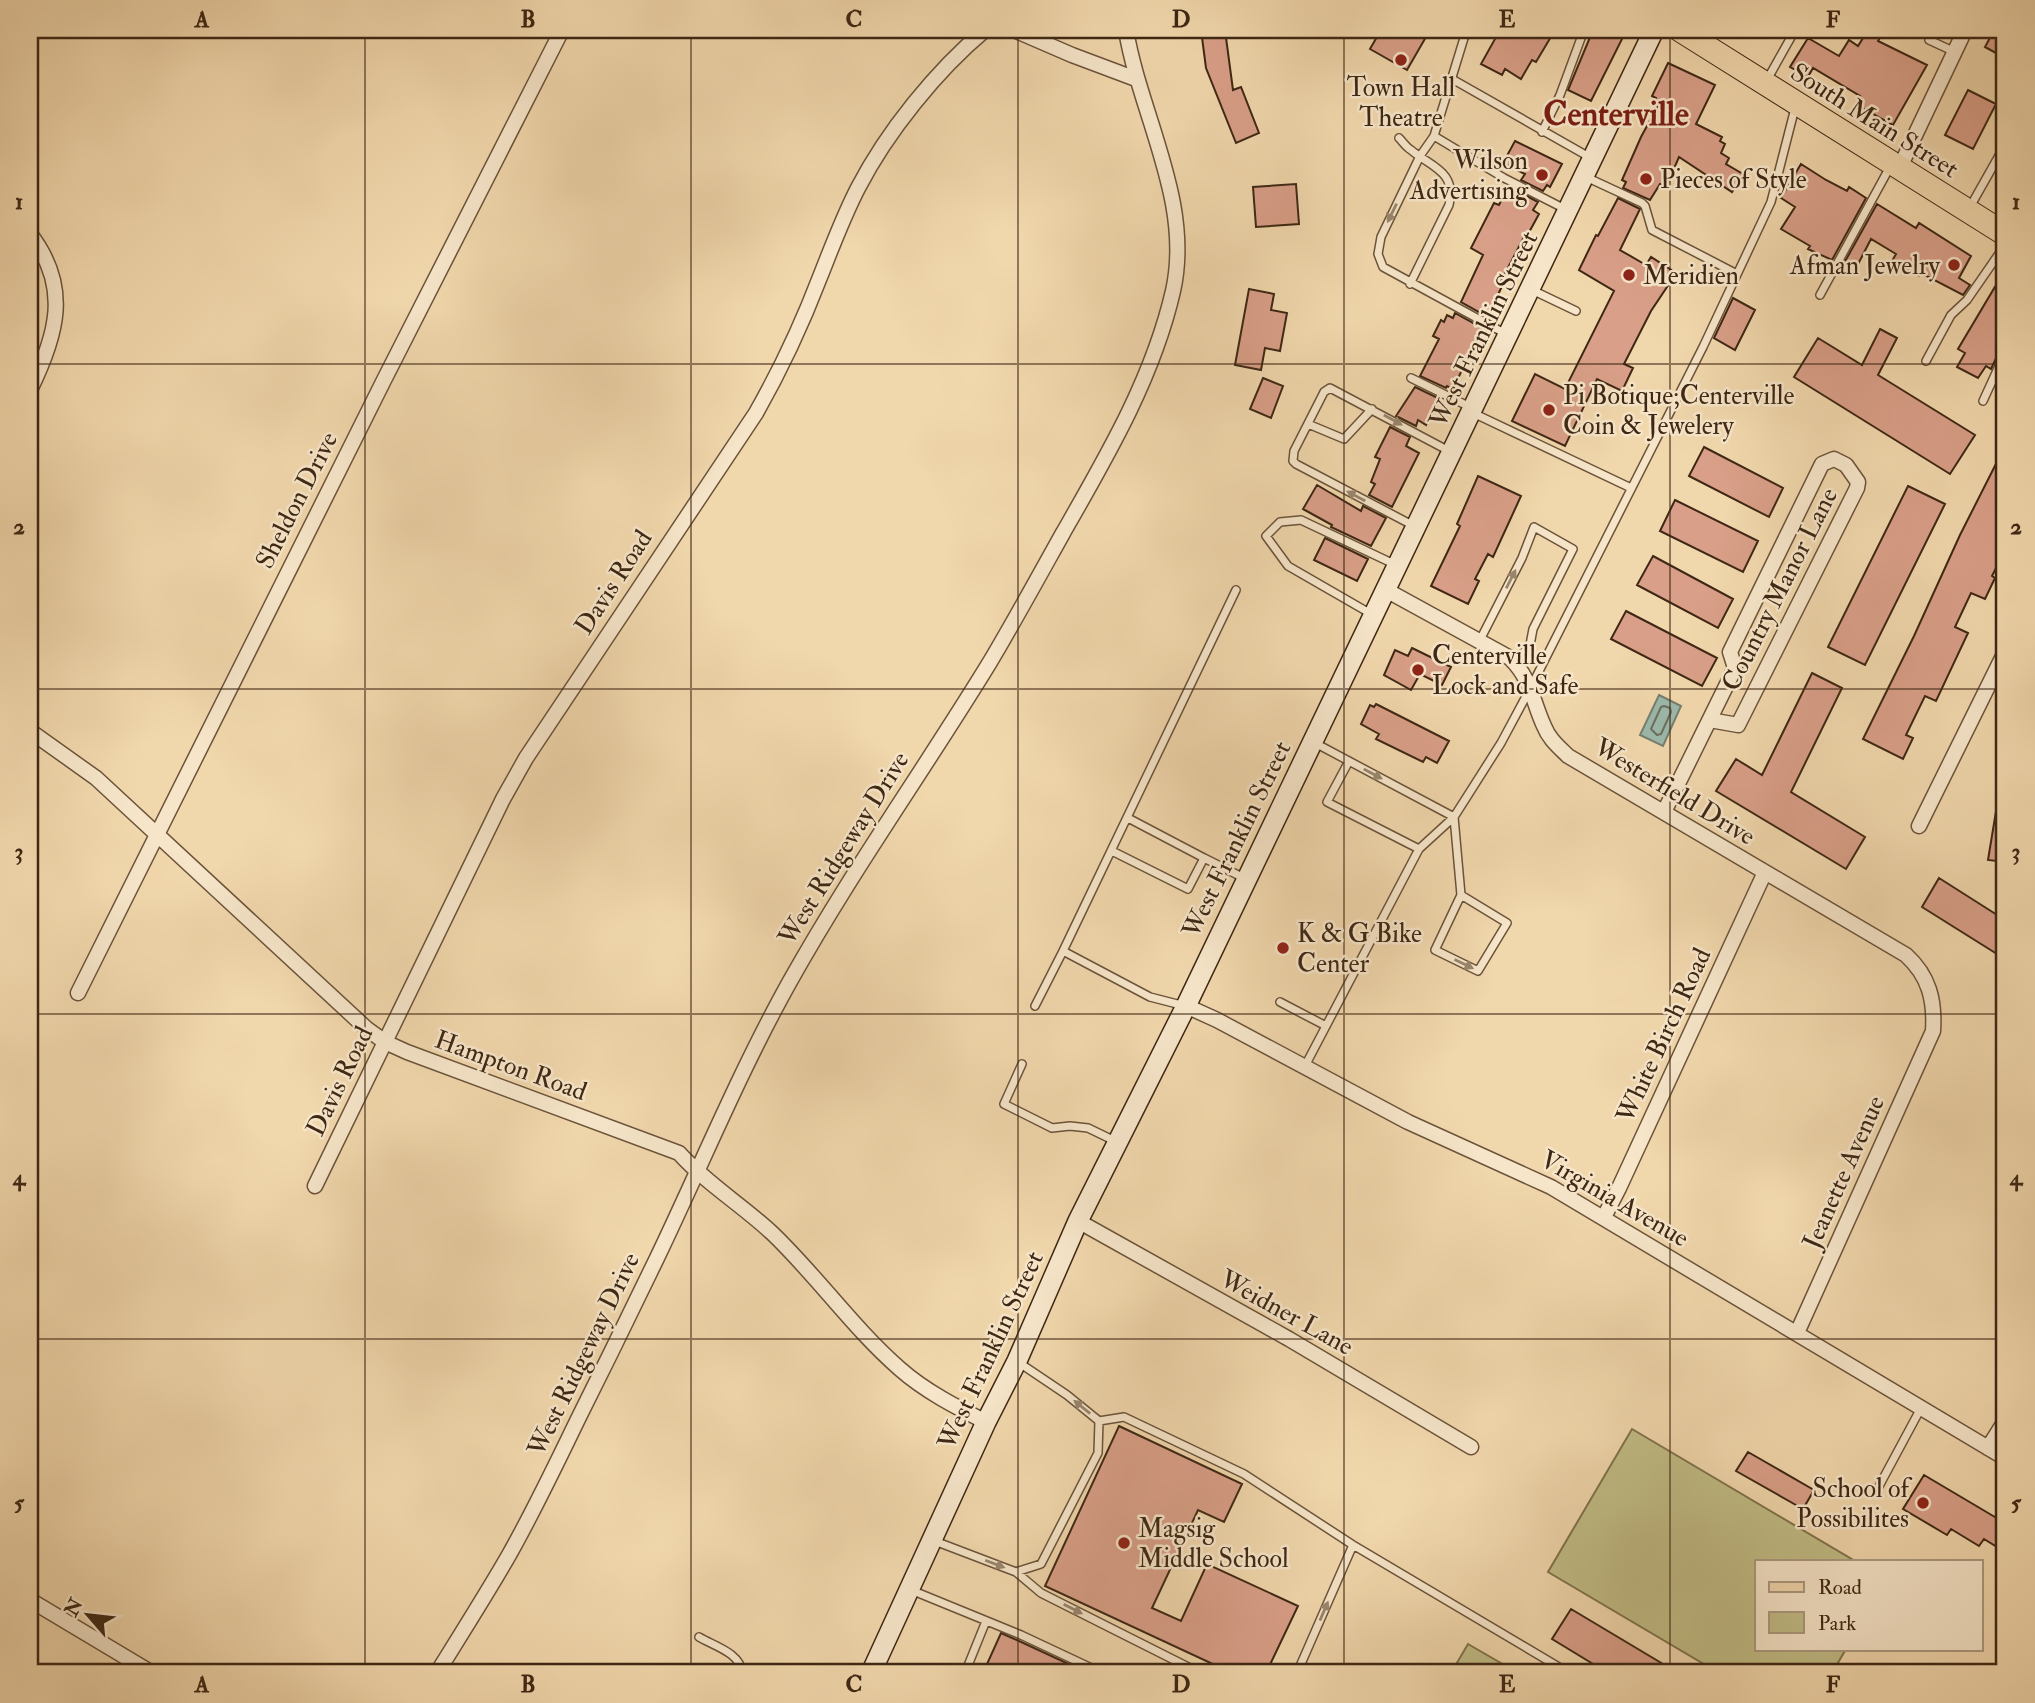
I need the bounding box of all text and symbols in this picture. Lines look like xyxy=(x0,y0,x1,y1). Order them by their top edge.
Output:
text: A xyxy=(194,5,210,34)
text: B xyxy=(520,5,536,34)
text: C xyxy=(846,5,862,34)
text: D xyxy=(1172,5,1190,34)
text: E xyxy=(1499,5,1516,34)
text: F xyxy=(1826,5,1841,34)
marker: Town Hall Theatre xyxy=(1393,52,1409,68)
street label: South Main Street xyxy=(1785,56,1964,185)
place label: Town Hall Theatre xyxy=(1347,72,1456,134)
district label: Centerville xyxy=(1543,94,1689,135)
place label: Wilson Advertising xyxy=(1409,145,1529,207)
place label: Pieces of Style xyxy=(1660,164,1807,196)
marker: Wilson Advertising xyxy=(1534,167,1550,183)
marker: Pieces of Style xyxy=(1638,171,1654,187)
text: 1 xyxy=(15,187,23,216)
text: 1 xyxy=(2012,187,2020,216)
one-way arrow xyxy=(1386,203,1398,223)
street label: West Franklin Street xyxy=(1422,226,1545,434)
place label: Afman Jewelry xyxy=(1789,250,1941,282)
marker: Afman Jewelry xyxy=(1946,257,1962,273)
place label: Meridien xyxy=(1643,260,1739,292)
marker: Meridien xyxy=(1621,267,1637,283)
place label: Pi Botique;Centerville Coin & Jewelery xyxy=(1563,380,1794,442)
marker: Pi Botique;Centerville Coin & Jewelery xyxy=(1541,402,1557,418)
one-way arrow xyxy=(1383,415,1403,426)
street label: Sheldon Drive xyxy=(249,427,345,574)
street label: Country Manor Lane xyxy=(1715,482,1845,696)
one-way arrow xyxy=(1346,490,1366,502)
text: 2 xyxy=(13,512,25,541)
text: 2 xyxy=(2010,512,2022,541)
street label: Davis Road xyxy=(568,524,660,641)
one-way arrow xyxy=(1505,569,1517,589)
place label: Centerville Lock and Safe xyxy=(1432,640,1579,702)
marker: Centerville Lock and Safe xyxy=(1410,662,1426,678)
street label: Westerfield Drive xyxy=(1587,731,1761,853)
street label: West Franklin Street xyxy=(1175,736,1298,944)
street label: West Ridgeway Drive xyxy=(771,746,916,952)
one-way arrow xyxy=(1363,767,1383,779)
text: 3 xyxy=(15,837,23,866)
text: 3 xyxy=(2012,837,2020,866)
place label: K & G Bike Center xyxy=(1297,918,1422,980)
marker: K & G Bike Center xyxy=(1275,940,1291,956)
street label: White Birch Road xyxy=(1609,943,1718,1129)
one-way arrow xyxy=(1454,959,1474,970)
street label: Davis Road xyxy=(300,1021,380,1142)
street label: Hampton Road xyxy=(430,1024,591,1109)
street label: Jeanette Avenue xyxy=(1795,1091,1892,1255)
street label: Virginia Avenue xyxy=(1534,1143,1695,1254)
text: 4 xyxy=(12,1163,27,1192)
text: 4 xyxy=(2009,1163,2024,1192)
street label: West Franklin Street xyxy=(931,1246,1051,1455)
street label: West Ridgeway Drive xyxy=(520,1247,647,1462)
street label: Weidner Lane xyxy=(1213,1263,1359,1363)
one-way arrow xyxy=(1073,1400,1090,1415)
place label: School of Possibilites xyxy=(1796,1473,1913,1535)
text: 5 xyxy=(14,1488,25,1517)
text: 5 xyxy=(2011,1488,2022,1517)
marker: School of Possibilites xyxy=(1915,1495,1931,1511)
place label: Magsig Middle School xyxy=(1138,1513,1289,1575)
marker: Magsig Middle School xyxy=(1116,1535,1132,1551)
one-way arrow xyxy=(985,1558,1006,1569)
legend xyxy=(1755,1560,1982,1650)
text: Road xyxy=(1818,1574,1863,1601)
north arrow xyxy=(52,1580,122,1650)
text: N xyxy=(59,1593,89,1622)
one-way arrow xyxy=(1319,1600,1330,1621)
one-way arrow xyxy=(1063,1603,1083,1614)
text: Park xyxy=(1818,1610,1856,1637)
text: A xyxy=(194,1670,210,1699)
text: B xyxy=(520,1670,536,1699)
text: C xyxy=(846,1670,862,1699)
text: D xyxy=(1172,1670,1190,1699)
text: E xyxy=(1499,1670,1516,1699)
text: F xyxy=(1826,1670,1841,1699)

